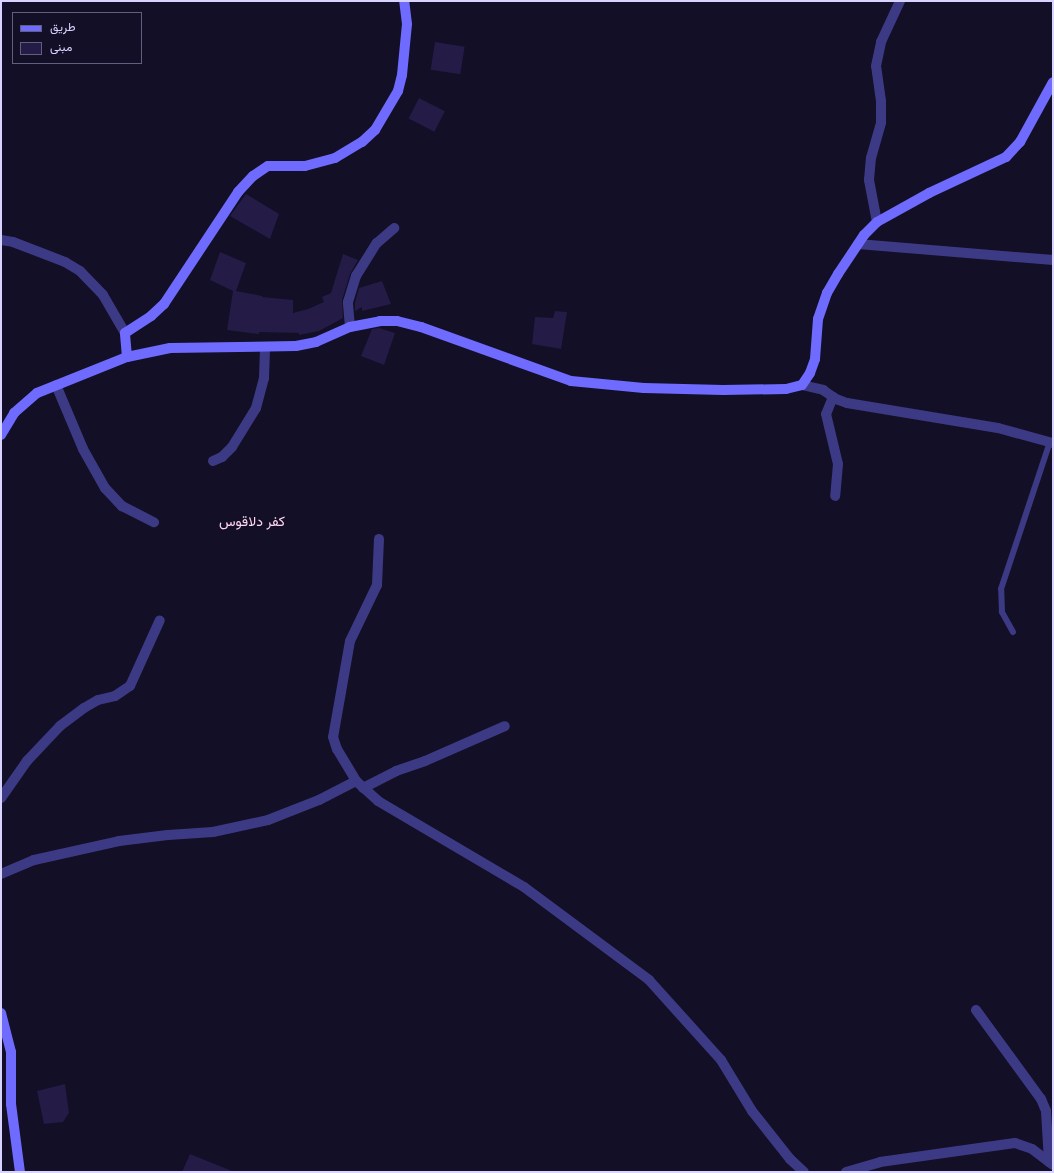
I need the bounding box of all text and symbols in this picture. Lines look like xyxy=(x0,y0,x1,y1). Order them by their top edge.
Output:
legend xyxy=(12,12,142,64)
text: طريق xyxy=(50,20,75,34)
text: مبنى xyxy=(50,40,72,54)
district label: كفر دلاقوس xyxy=(219,513,285,529)

